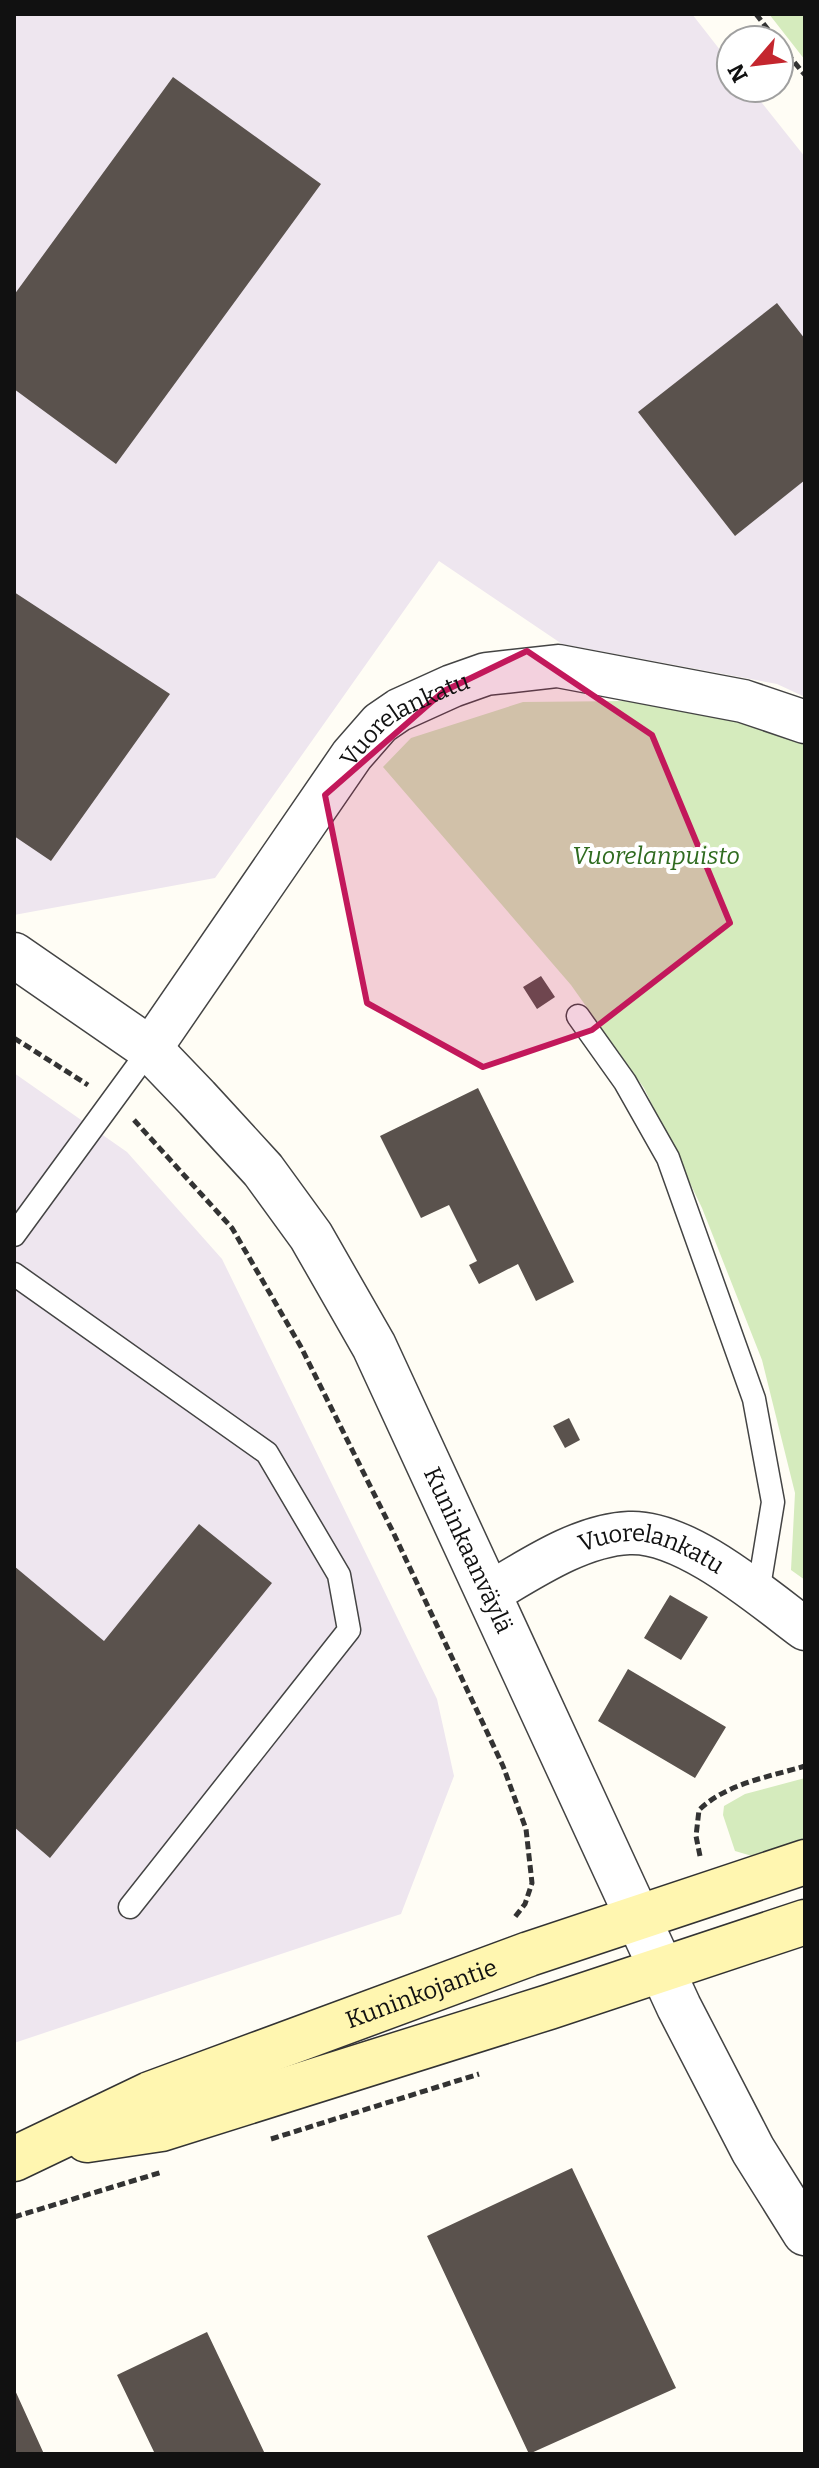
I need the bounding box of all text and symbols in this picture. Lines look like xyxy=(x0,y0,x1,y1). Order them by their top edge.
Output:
north arrow xyxy=(715,24,795,104)
text: N xyxy=(722,59,754,87)
street label: Vuorelankatu xyxy=(334,667,473,772)
park label: Vuorelanpuisto xyxy=(572,842,740,870)
street label: Kuninkaanväylä xyxy=(418,1463,518,1637)
street label: Vuorelankatu xyxy=(575,1519,729,1580)
street label: Kuninkojantie xyxy=(342,1953,501,2034)

